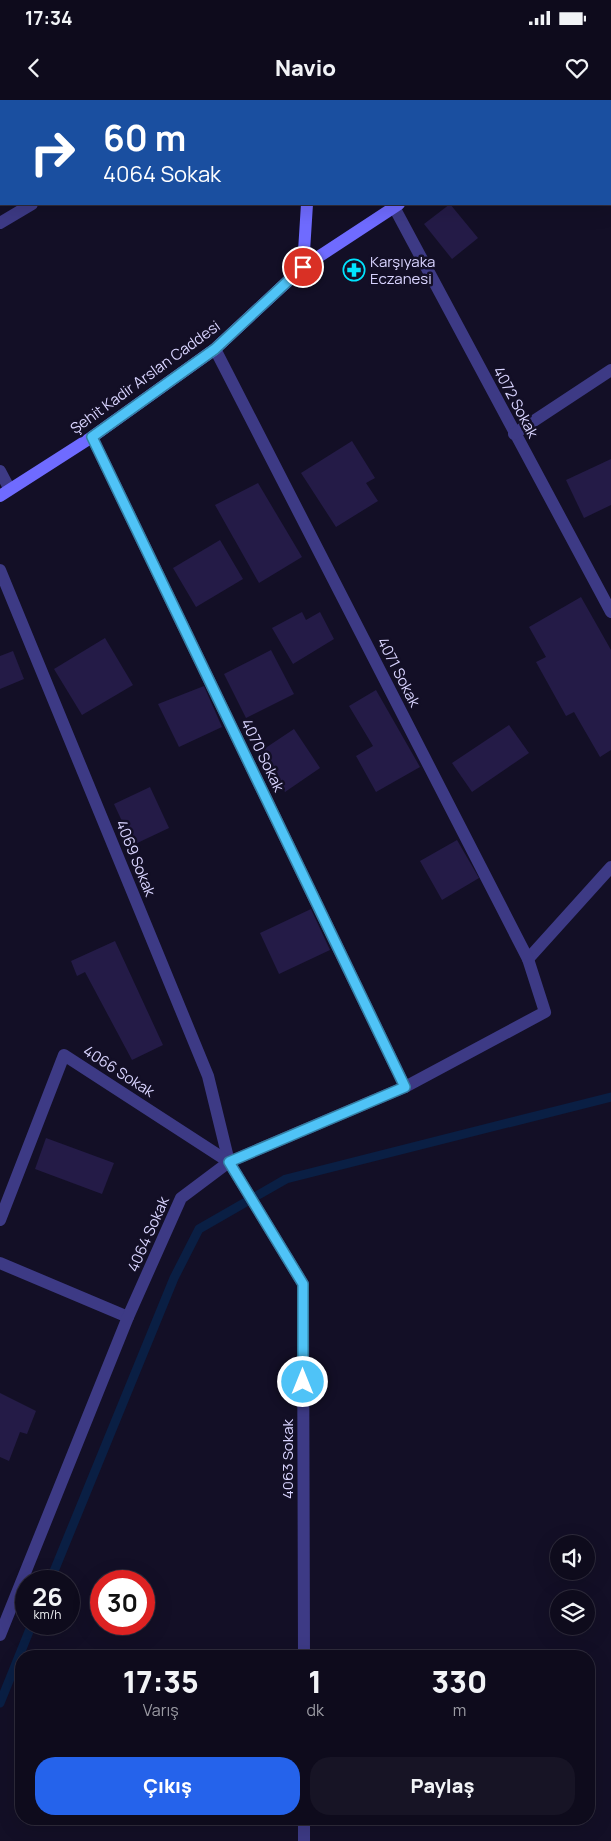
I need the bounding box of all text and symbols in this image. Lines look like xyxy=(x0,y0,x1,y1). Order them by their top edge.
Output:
text: 17:34 xyxy=(25,5,73,31)
text: Navio xyxy=(275,53,336,83)
icon: back xyxy=(20,54,48,82)
icon: heart xyxy=(563,54,591,82)
text: 60 m xyxy=(103,114,186,162)
icon: right xyxy=(20,120,85,185)
text: 4064 Sokak xyxy=(103,159,221,189)
pin xyxy=(282,246,324,288)
place label: Karşıyaka Eczanesi xyxy=(370,251,435,289)
icon: arrive xyxy=(289,253,317,281)
pharmacy icon: Karşıyaka Eczanesi xyxy=(342,258,366,282)
street label: Şehit Kadir Arslan Caddesi xyxy=(66,315,224,439)
street label: 4072 Sokak xyxy=(488,362,544,442)
street label: 4071 Sokak xyxy=(372,634,426,711)
street label: 4070 Sokak xyxy=(236,715,290,796)
street label: 4069 Sokak xyxy=(111,817,161,900)
street label: 4066 Sokak xyxy=(79,1040,159,1102)
street label: 4064 Sokak xyxy=(122,1192,174,1275)
position arrow xyxy=(276,1355,328,1407)
street label: 4063 Sokak xyxy=(277,1418,298,1499)
map controls xyxy=(550,1535,595,1635)
button: sound xyxy=(550,1535,595,1580)
speed limit sign: 30 xyxy=(90,1570,155,1635)
text: 26 xyxy=(32,1579,63,1614)
button: layers xyxy=(550,1590,595,1635)
text: km/h xyxy=(34,1606,61,1623)
text: 17:35 xyxy=(123,1661,199,1702)
text: 1 xyxy=(308,1661,322,1702)
text: 330 xyxy=(432,1661,487,1702)
text: Varış xyxy=(143,1699,179,1721)
text: dk xyxy=(306,1699,324,1721)
text: m xyxy=(453,1699,466,1721)
button: Çıkış xyxy=(35,1757,300,1815)
button: Paylaş xyxy=(310,1757,575,1815)

